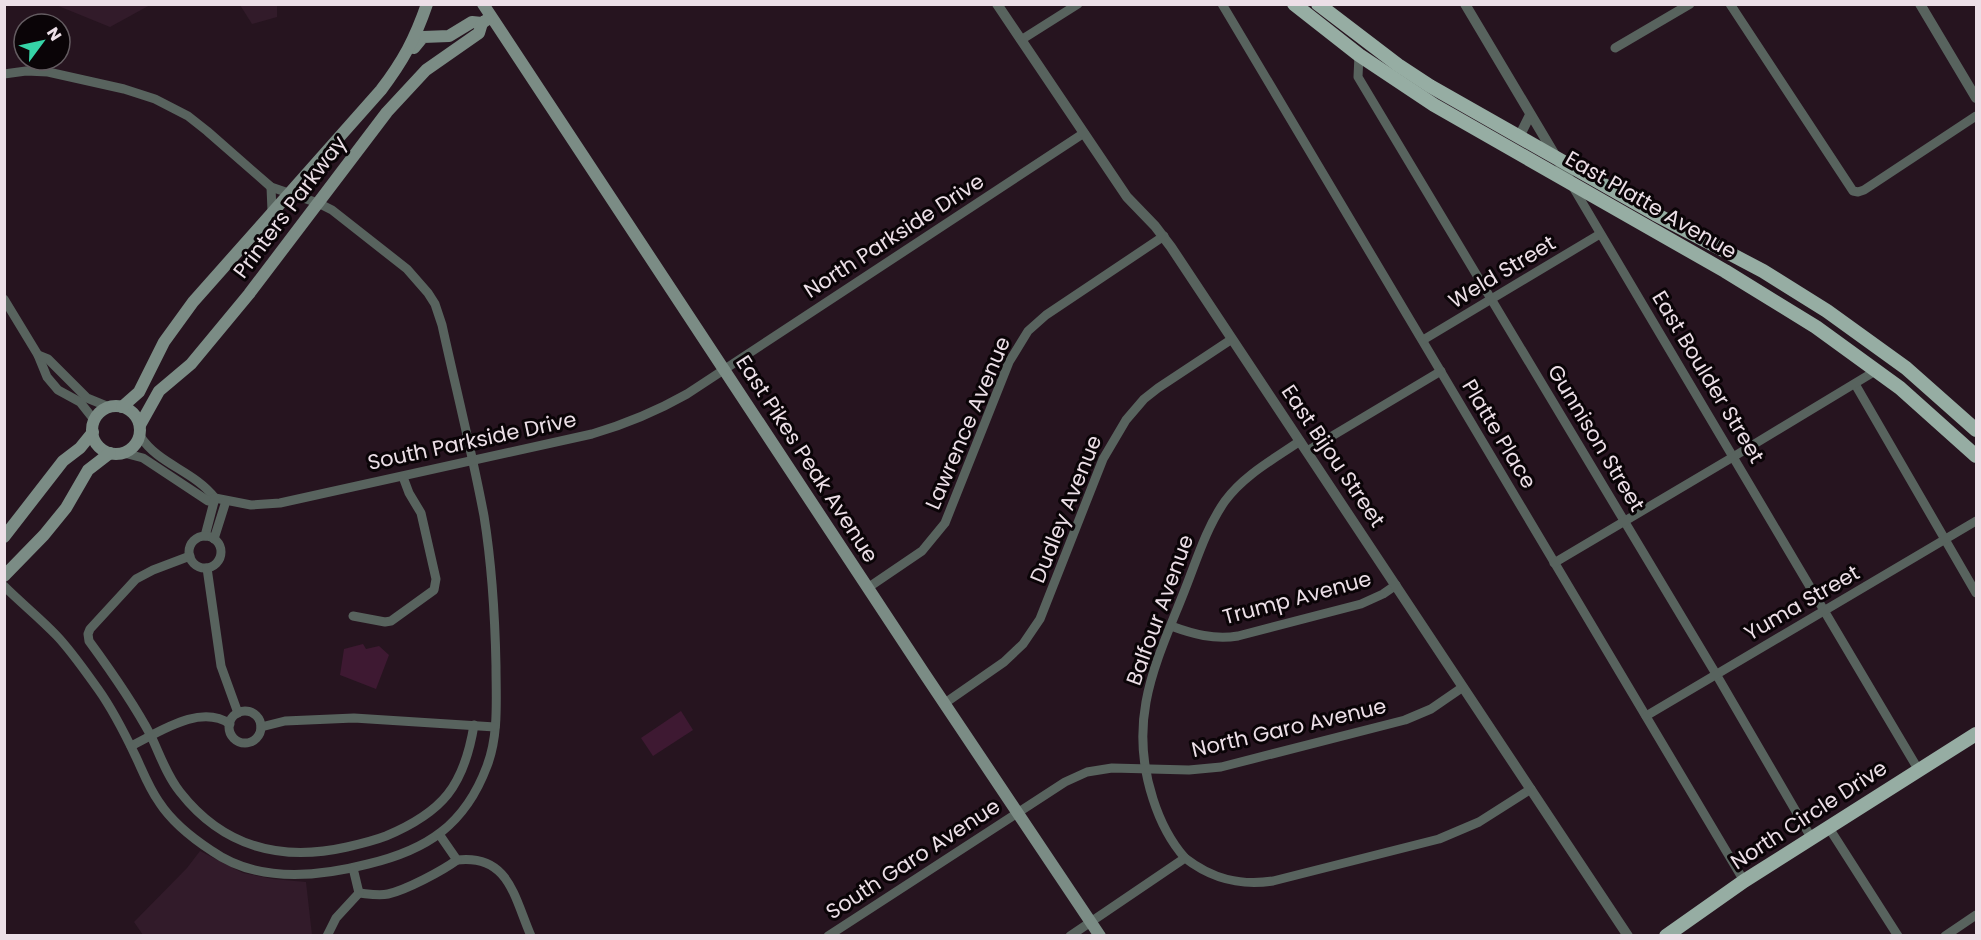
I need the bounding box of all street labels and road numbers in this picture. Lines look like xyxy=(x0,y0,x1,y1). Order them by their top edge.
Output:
street label: Printers Parkway xyxy=(226,129,353,284)
street label: East Platte Avenue xyxy=(1560,144,1742,265)
street label: North Parkside Drive xyxy=(798,166,989,305)
street label: Weld Street xyxy=(1443,228,1561,315)
street label: East Boulder Street xyxy=(1645,285,1771,468)
street label: Lawrence Avenue xyxy=(918,332,1017,514)
street label: East Pikes Peak Avenue xyxy=(729,350,885,568)
street label: Gunnison Street xyxy=(1541,359,1652,517)
street label: Platte Place xyxy=(1455,374,1543,494)
street label: East Bijou Street xyxy=(1275,379,1392,533)
street label: South Parkside Drive xyxy=(365,404,579,477)
street label: Dudley Avenue xyxy=(1023,431,1108,587)
street label: Balfour Avenue xyxy=(1119,530,1200,689)
street label: Yuma Street xyxy=(1739,558,1865,647)
street label: Trump Avenue xyxy=(1219,564,1374,631)
street label: North Garo Avenue xyxy=(1189,691,1389,764)
street label: North Circle Drive xyxy=(1725,753,1893,876)
street label: South Garo Avenue xyxy=(820,791,1005,926)

